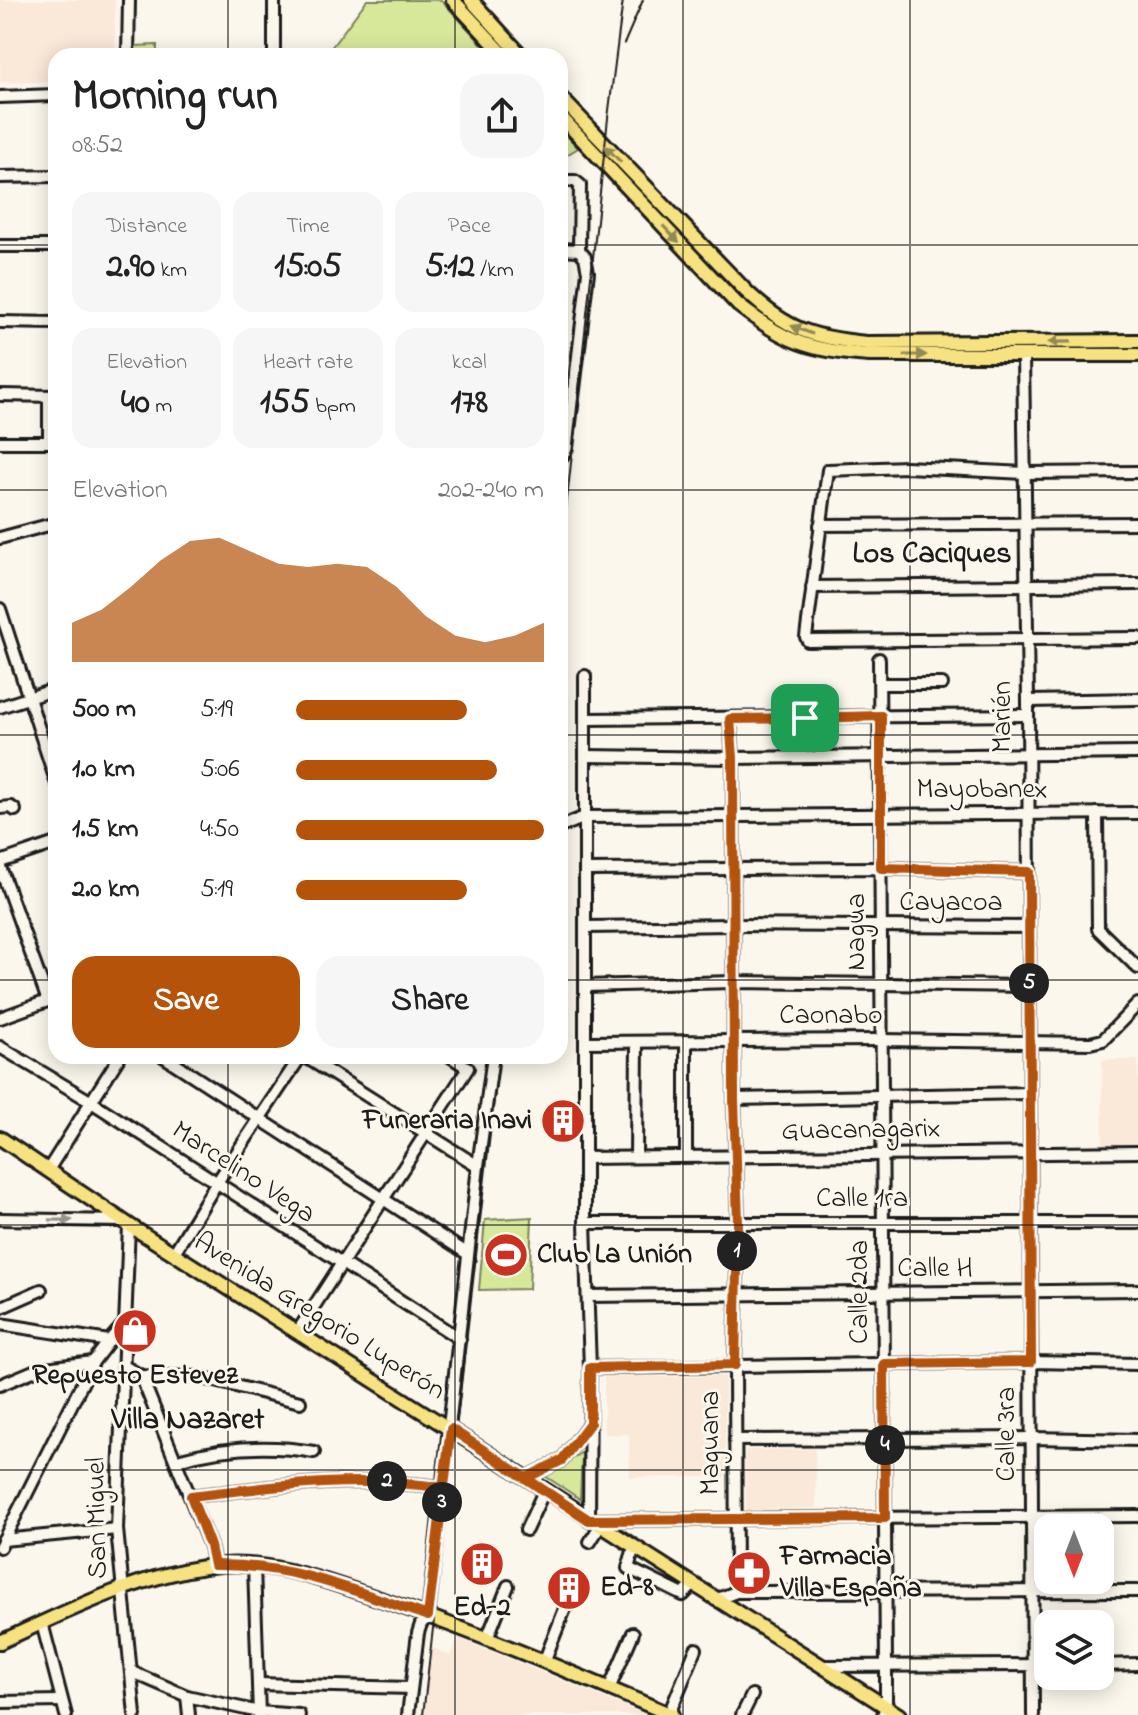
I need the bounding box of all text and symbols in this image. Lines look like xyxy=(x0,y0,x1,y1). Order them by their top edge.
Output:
text: Morning run xyxy=(72,65,278,129)
button: share xyxy=(460,74,544,158)
text: 08:52 xyxy=(72,127,123,165)
one-way arrow xyxy=(605,145,623,164)
text: Distance xyxy=(106,211,187,243)
text: Time xyxy=(286,211,330,243)
text: Pace xyxy=(448,211,491,243)
one-way arrow xyxy=(661,224,680,243)
text: 2.90 xyxy=(106,243,155,293)
text: 15:05 xyxy=(274,243,342,293)
text: 5:12 xyxy=(425,243,475,293)
text: km xyxy=(155,255,187,287)
text: /km xyxy=(475,255,514,287)
one-way arrow xyxy=(790,323,814,336)
one-way arrow xyxy=(1047,335,1072,348)
text: Elevation xyxy=(106,347,187,379)
text: Heart rate xyxy=(263,347,353,379)
text: kcal xyxy=(452,347,487,379)
one-way arrow xyxy=(903,349,928,361)
text: 40 xyxy=(121,379,150,429)
text: 155 xyxy=(260,379,310,429)
text: 178 xyxy=(451,379,488,429)
text: m xyxy=(150,391,172,423)
text: bpm xyxy=(310,391,356,423)
text: Elevation xyxy=(72,472,168,510)
text: 202–240 m xyxy=(438,472,544,510)
district label: Los Caciques xyxy=(852,533,1012,577)
street label: Marién xyxy=(983,681,1024,753)
pin xyxy=(771,684,839,752)
text: 500 m xyxy=(72,691,136,729)
text: 5:19 xyxy=(200,691,233,729)
icon: arrive xyxy=(783,696,827,740)
text: 1.0 km xyxy=(72,751,135,789)
text: 5:06 xyxy=(200,751,240,789)
street label: Mayobanex xyxy=(916,770,1048,811)
text: 1.5 km xyxy=(72,811,139,849)
text: 4:50 xyxy=(200,811,239,849)
text: 2.0 km xyxy=(72,871,140,909)
text: 5:19 xyxy=(200,871,233,909)
street label: Cayacoa xyxy=(899,883,1003,924)
street label: Nagua xyxy=(837,893,878,971)
button: Save xyxy=(72,956,300,1048)
button: Share xyxy=(316,956,544,1048)
pin: 5 xyxy=(1009,963,1049,1003)
text: 5 xyxy=(1023,967,1035,999)
street label: Caonabo xyxy=(779,996,883,1037)
building icon: Funeraria Inavi xyxy=(539,1097,587,1145)
place label: Funeraria Inavi xyxy=(361,1101,532,1142)
street label: Guacanagarix xyxy=(781,1109,941,1153)
street label: Marcelino Vega xyxy=(163,1111,323,1235)
street label: Calle 1ra xyxy=(816,1179,908,1220)
one-way arrow xyxy=(49,1214,74,1226)
street label: Avenida Gregorio Luperón xyxy=(185,1223,453,1411)
sports icon: Club La Unión xyxy=(482,1231,530,1279)
pin: 1 xyxy=(717,1231,757,1271)
place label: Club La Unión xyxy=(537,1235,692,1276)
text: 1 xyxy=(734,1235,741,1267)
street label: Calle 2da xyxy=(840,1240,881,1344)
street label: Calle H xyxy=(897,1249,973,1290)
shop icon: Repuesto Estevez xyxy=(111,1307,159,1355)
place label: Repuesto Estevez xyxy=(32,1356,239,1397)
street label: Calle 3ra xyxy=(987,1387,1028,1481)
street label: Maguana xyxy=(691,1391,732,1495)
district label: Villa Nazaret xyxy=(111,1399,265,1443)
pin: 4 xyxy=(865,1425,905,1465)
text: 4 xyxy=(880,1429,890,1461)
street label: San Miguel xyxy=(76,1457,120,1579)
pin: 2 xyxy=(367,1461,407,1501)
text: 2 xyxy=(382,1465,392,1497)
pin: 3 xyxy=(422,1482,462,1522)
text: 3 xyxy=(437,1486,447,1518)
north arrow xyxy=(1034,1514,1114,1594)
map controls xyxy=(1034,1514,1114,1690)
place label: Farmacia Villa España xyxy=(778,1537,922,1610)
building icon: Ed-2 xyxy=(458,1540,506,1588)
pharmacy icon: Farmacia Villa España xyxy=(725,1549,773,1597)
building icon: Ed-8 xyxy=(545,1564,593,1612)
place label: Ed-8 xyxy=(600,1568,654,1609)
place label: Ed-2 xyxy=(453,1588,511,1629)
button: layers xyxy=(1034,1610,1114,1690)

